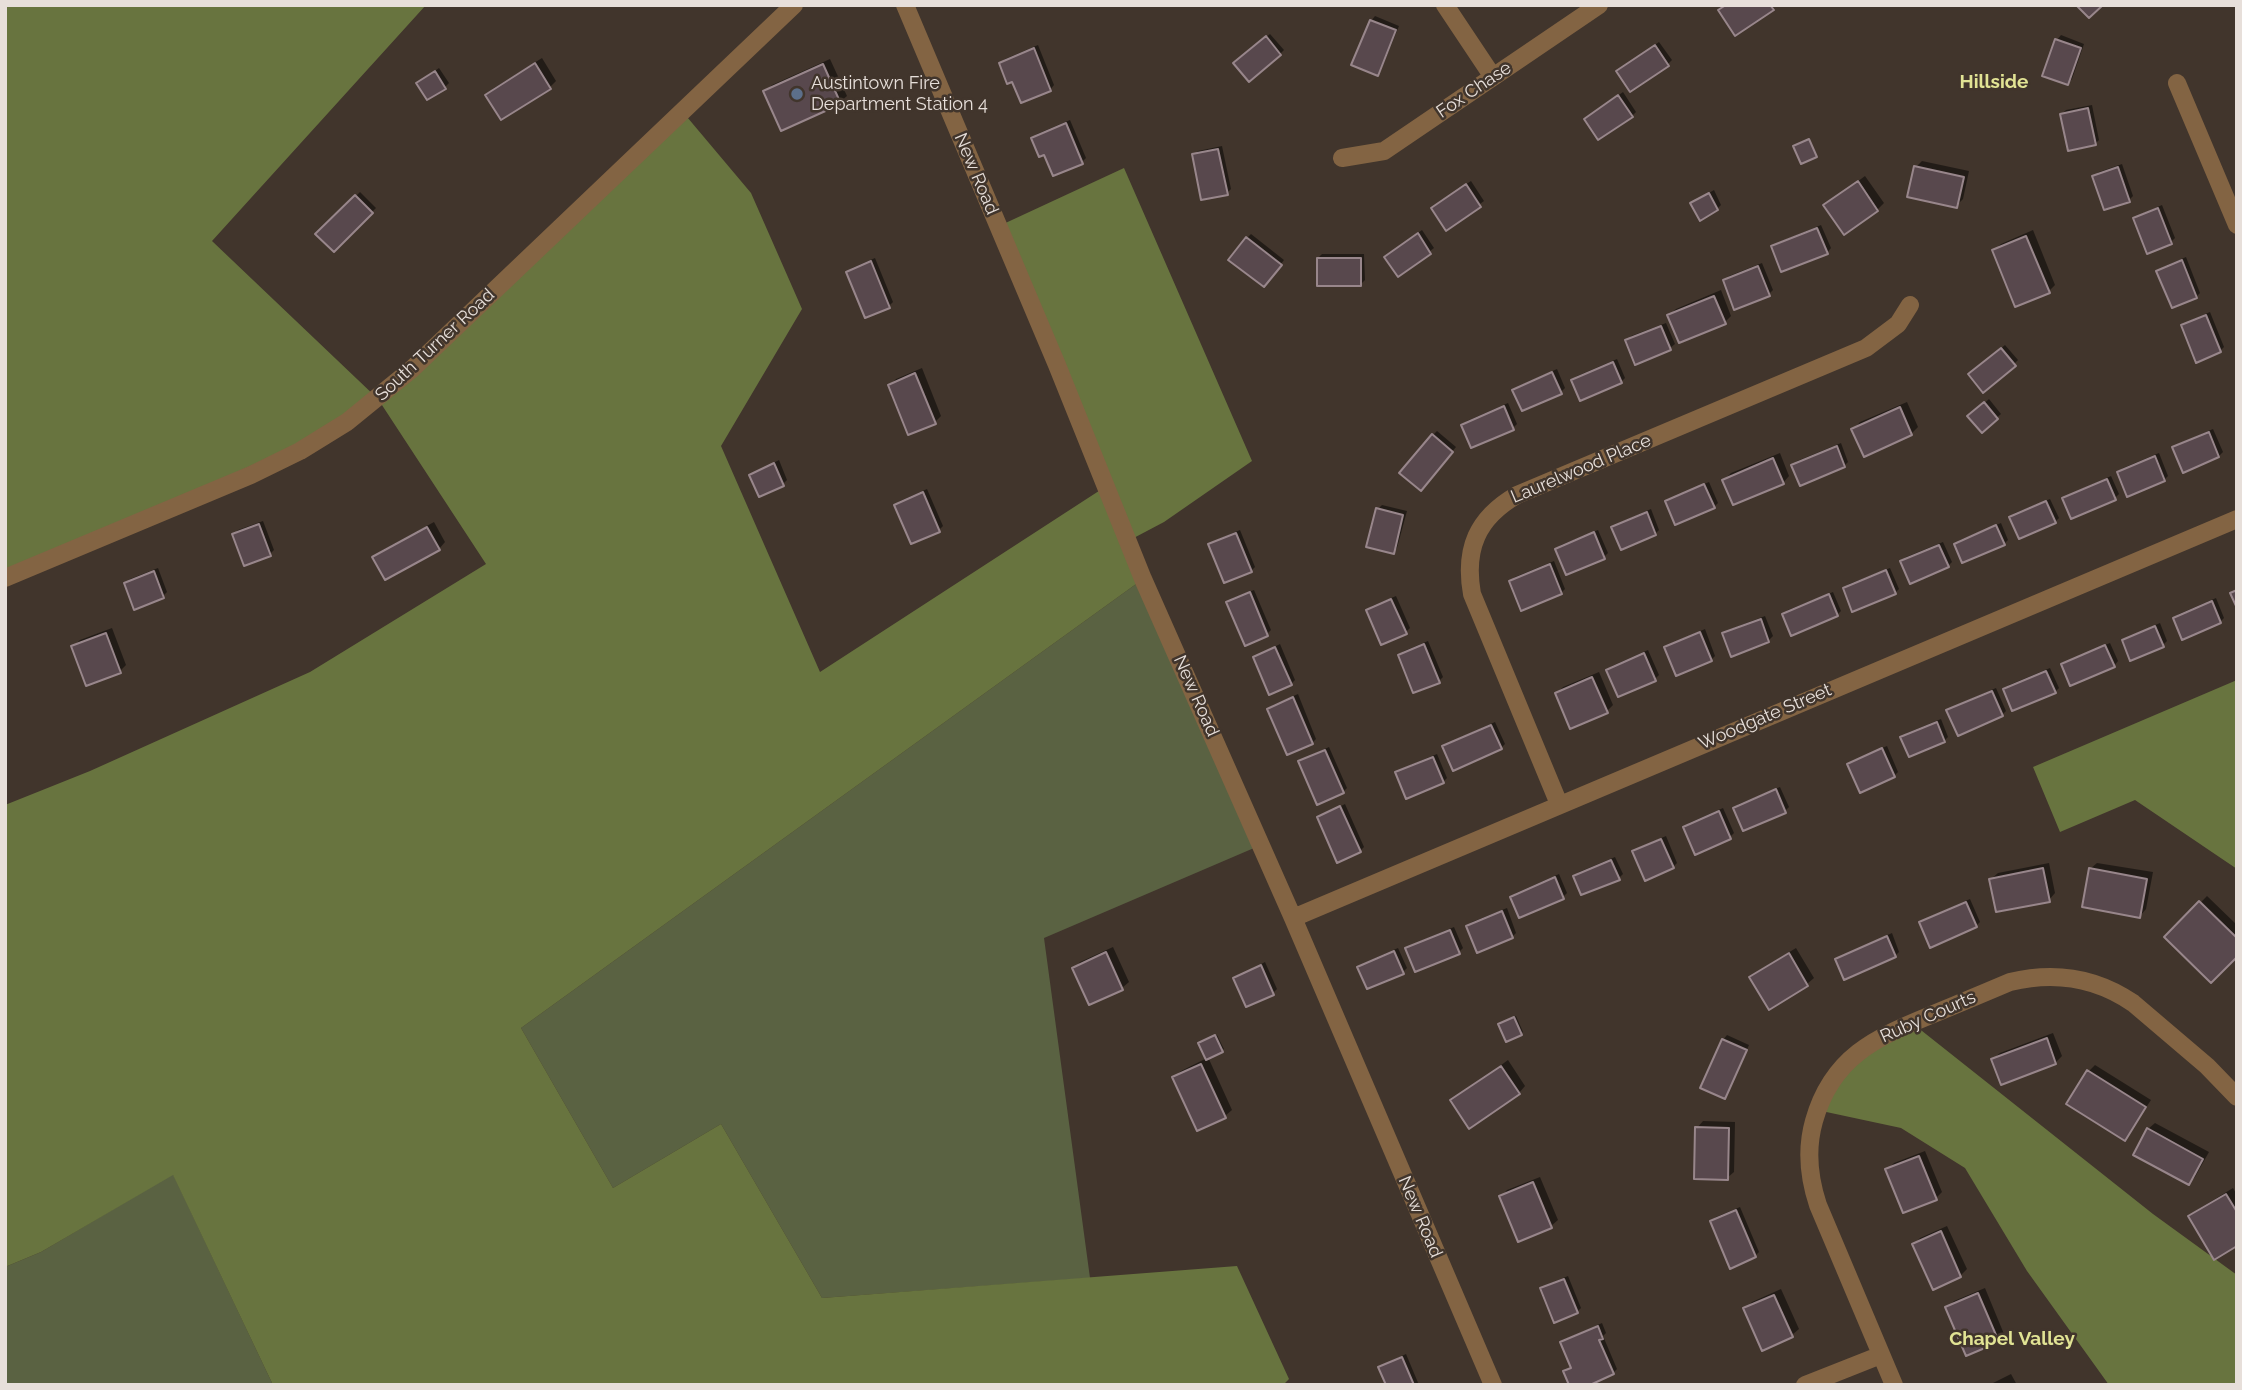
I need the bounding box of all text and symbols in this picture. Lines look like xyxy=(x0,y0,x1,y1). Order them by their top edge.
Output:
street label: Fox Chase xyxy=(1432,57,1516,123)
district label: Hillside xyxy=(1960,71,2028,93)
place label: Austintown Fire Department Station 4 xyxy=(811,73,988,116)
marker: Austintown Fire Department Station 4 xyxy=(789,86,805,102)
street label: New Road xyxy=(949,130,1003,218)
street label: South Turner Road xyxy=(371,284,499,406)
street label: Laurelwood Place xyxy=(1508,430,1654,508)
street label: New Road xyxy=(1169,652,1223,740)
street label: Woodgate Street xyxy=(1695,679,1835,755)
street label: Ruby Courts xyxy=(1877,986,1979,1048)
street label: New Road xyxy=(1393,1173,1447,1261)
district label: Chapel Valley xyxy=(1949,1328,2075,1350)

